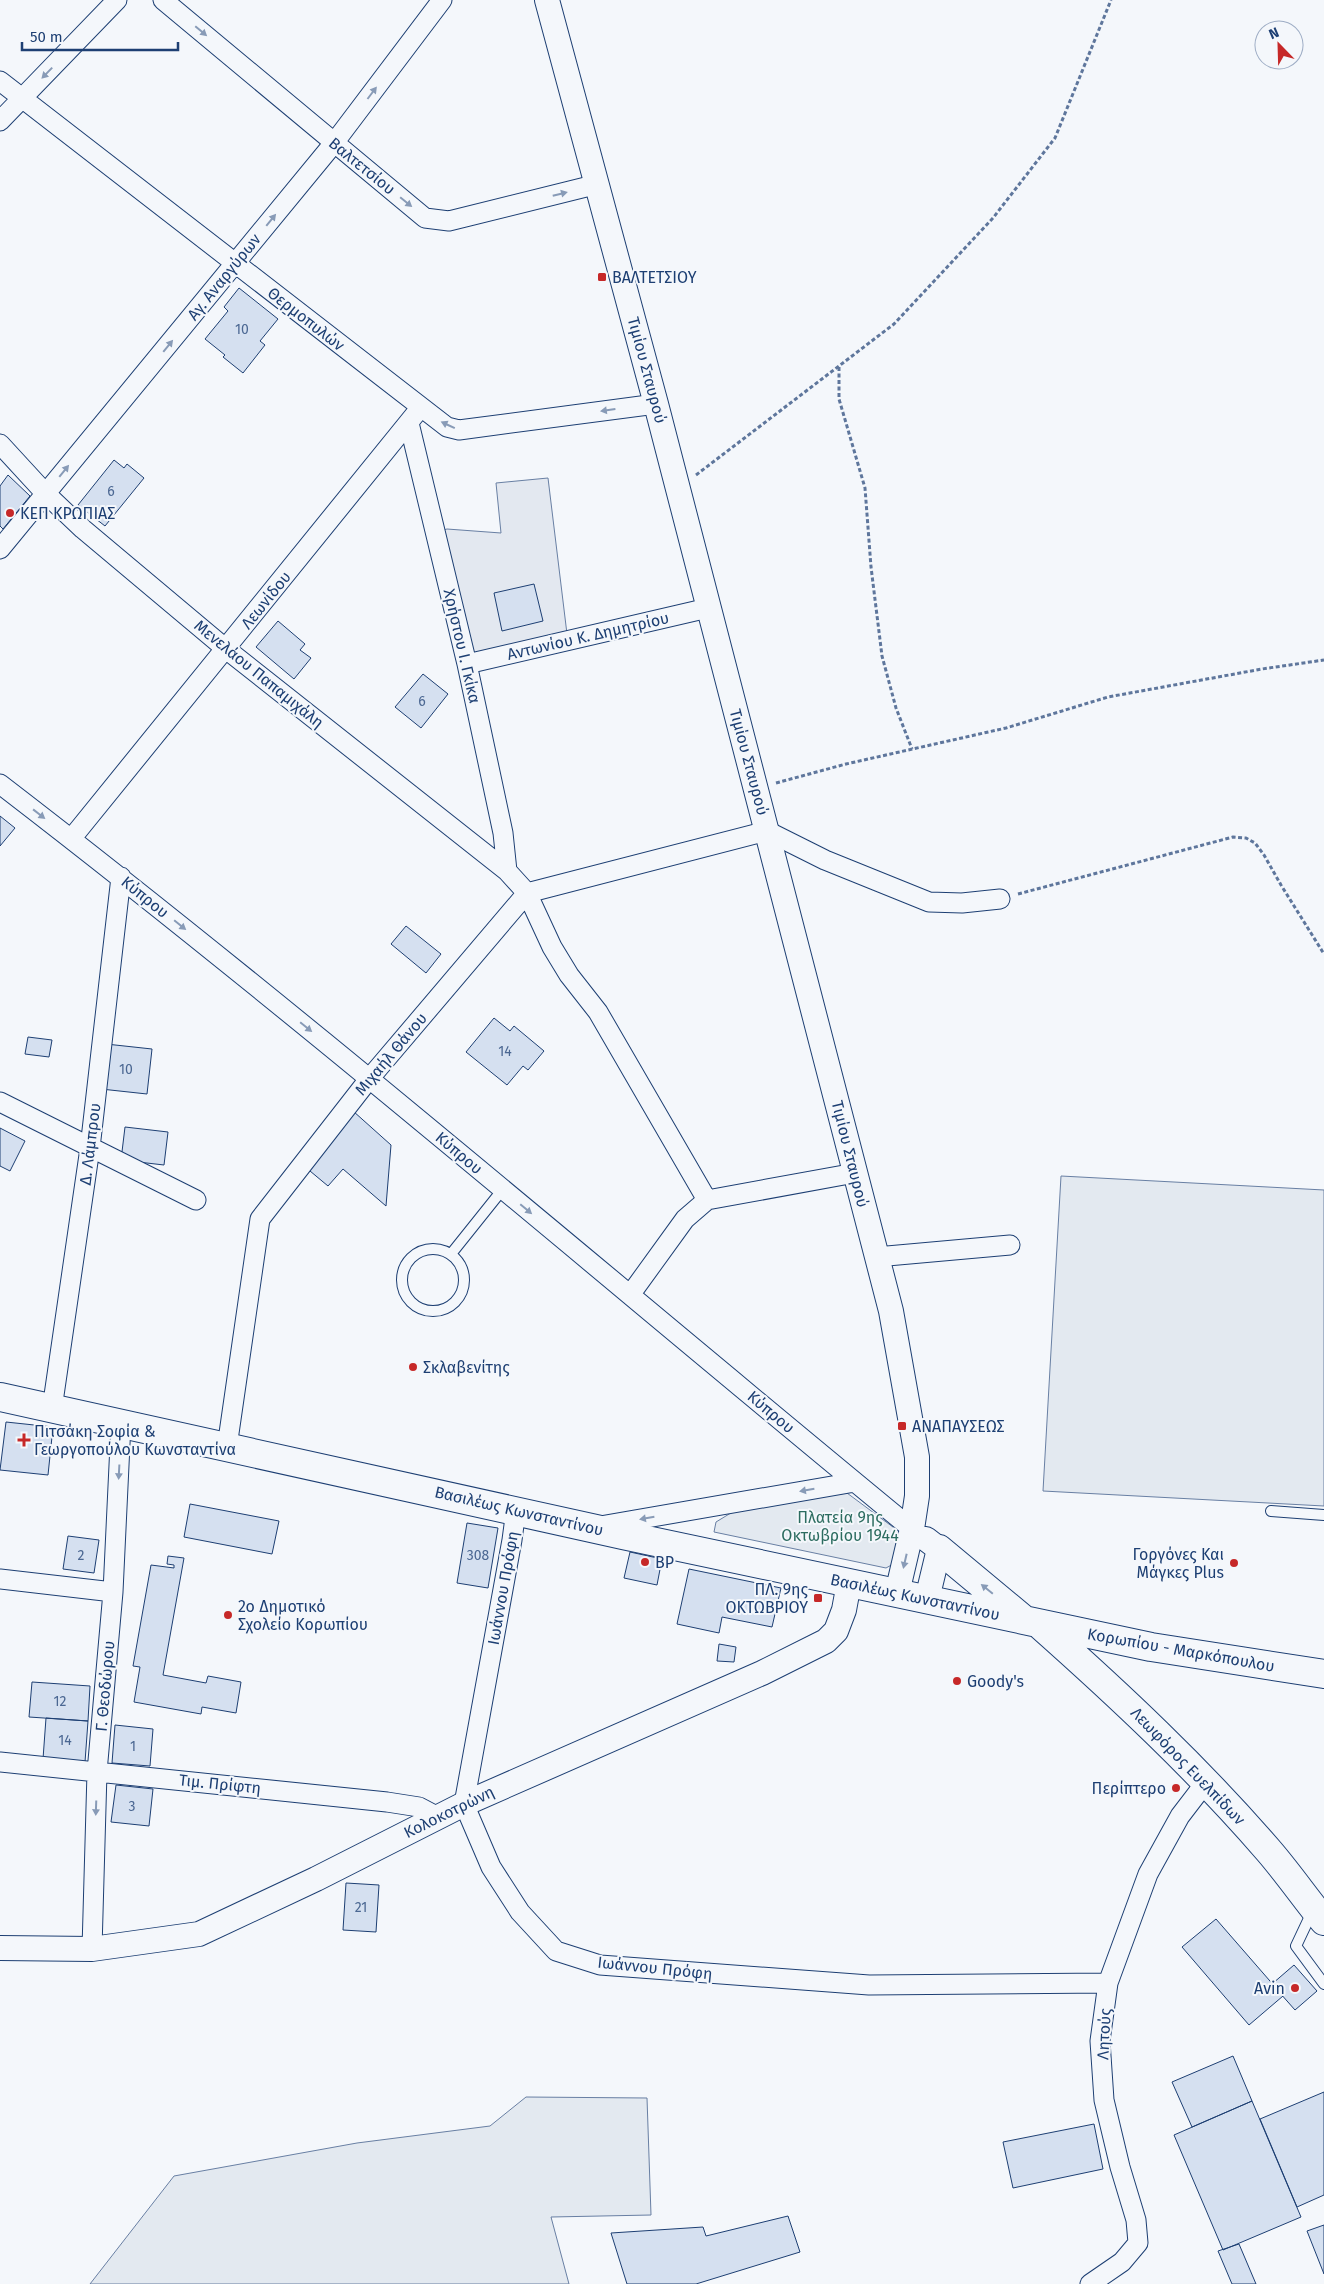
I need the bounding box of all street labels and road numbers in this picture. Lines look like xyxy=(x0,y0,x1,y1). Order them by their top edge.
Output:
street label: Βαλτετσίου xyxy=(325,133,399,199)
street label: Αγ. Αναργύρων xyxy=(183,230,265,324)
street label: Θερμοπυλών xyxy=(264,283,348,355)
street label: Τιμίου Σταυρού xyxy=(624,315,670,425)
street label: Λεωνίδου xyxy=(237,567,295,633)
street label: Χρήστου Ι. Γκίκα xyxy=(440,587,484,705)
street label: Αντωνίου Κ. Δημητρίου xyxy=(505,608,671,664)
street label: Μενελάου Παπαμιχάλη xyxy=(190,616,328,732)
street label: Τιμίου Σταυρού xyxy=(726,707,772,817)
street label: Κύπρου xyxy=(117,872,173,922)
street label: Μιχαήλ Θάνου xyxy=(351,1009,431,1099)
street label: Τιμίου Σταυρού xyxy=(828,1099,872,1209)
street label: Δ. Λάμπρου xyxy=(76,1102,104,1186)
street label: Κύπρου xyxy=(432,1128,486,1178)
street label: Κύπρου xyxy=(744,1387,798,1437)
street label: Βασιλέως Κωνσταντίνου xyxy=(433,1482,605,1540)
street label: Ιωάννου Πρόφη xyxy=(484,1530,522,1646)
street label: Βασιλέως Κωνσταντίνου xyxy=(829,1570,1001,1624)
street label: Κορωπίου - Μαρκόπουλου xyxy=(1086,1624,1276,1676)
street label: Γ. Θεοδώρου xyxy=(92,1640,118,1732)
street label: Λεωφόρος Ευελπίδων xyxy=(1127,1703,1249,1829)
street label: Τιμ. Πρίφτη xyxy=(178,1770,262,1798)
street label: Κολοκοτρώνη xyxy=(401,1782,497,1842)
street label: Ιωάννου Πρόφη xyxy=(597,1953,713,1983)
street label: Λητούς xyxy=(1093,2007,1115,2060)

